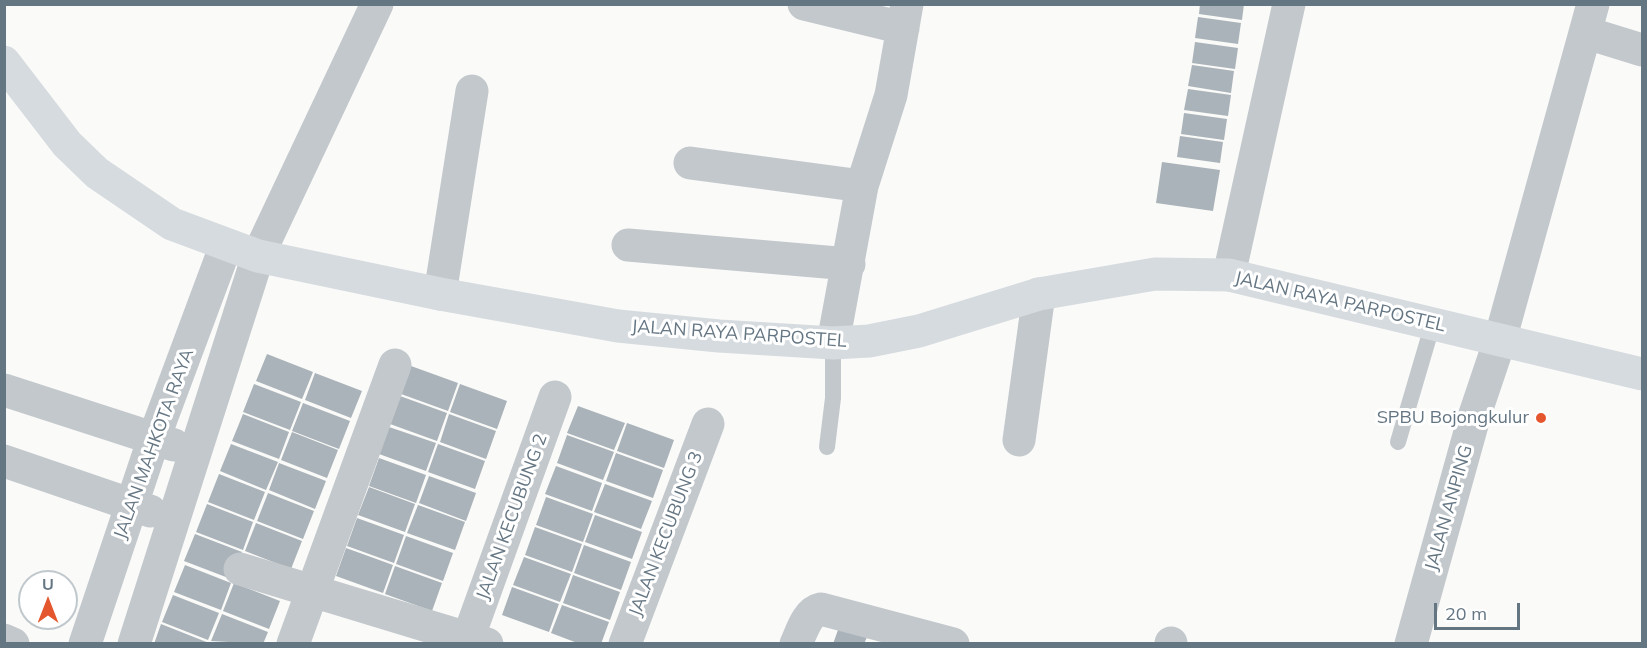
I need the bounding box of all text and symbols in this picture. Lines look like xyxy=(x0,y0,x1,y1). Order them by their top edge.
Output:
street label: JALAN RAYA PARPOSTEL xyxy=(1232,267,1448,337)
street label: JALAN RAYA PARPOSTEL xyxy=(631,316,847,352)
street label: JALAN MAHKOTA RAYA xyxy=(109,346,199,542)
place label: SPBU Bojongkulur xyxy=(1377,407,1529,429)
marker: SPBU Bojongkulur xyxy=(1534,411,1548,425)
street label: JALAN KECUBUNG 2 xyxy=(472,431,552,603)
street label: JALAN ANPING xyxy=(1421,443,1477,573)
street label: JALAN KECUBUNG 3 xyxy=(625,449,707,619)
north arrow xyxy=(18,570,78,630)
text: U xyxy=(42,574,54,594)
scale bar xyxy=(1437,591,1522,629)
text: 20 m xyxy=(1445,602,1487,625)

